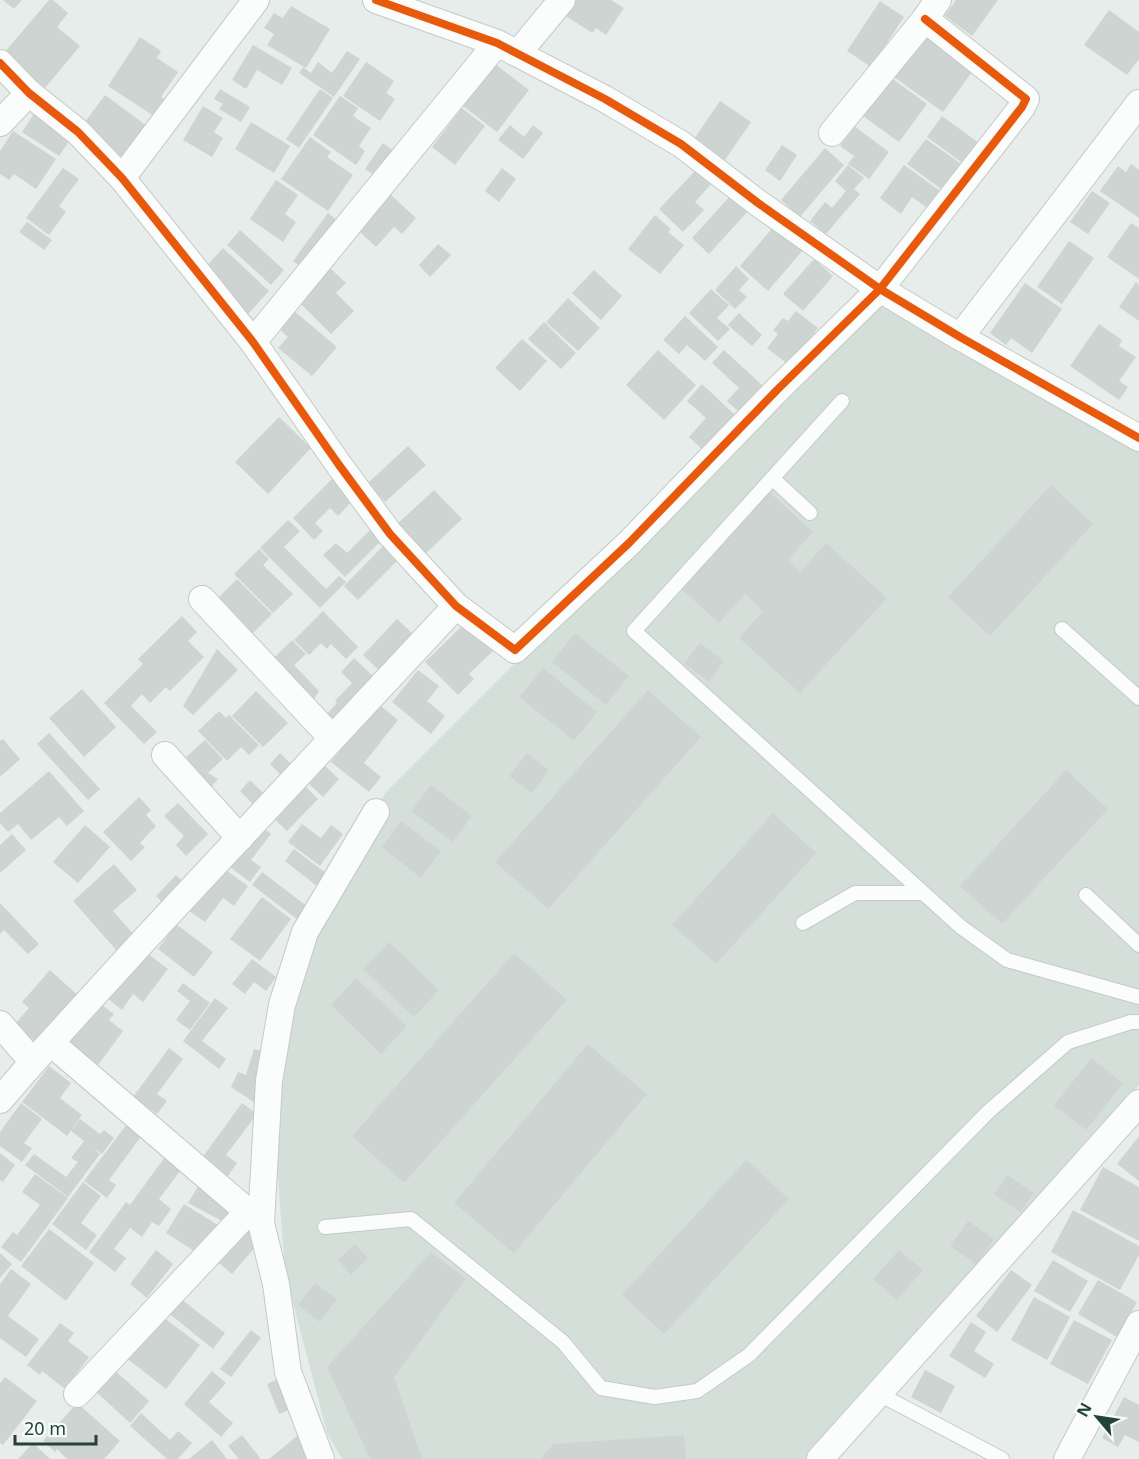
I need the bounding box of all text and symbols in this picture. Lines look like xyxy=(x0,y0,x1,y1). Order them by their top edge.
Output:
north arrow xyxy=(1067,1387,1127,1447)
text: N xyxy=(1071,1399,1097,1421)
scale bar xyxy=(15,1408,96,1446)
text: 20 m xyxy=(24,1416,66,1440)

